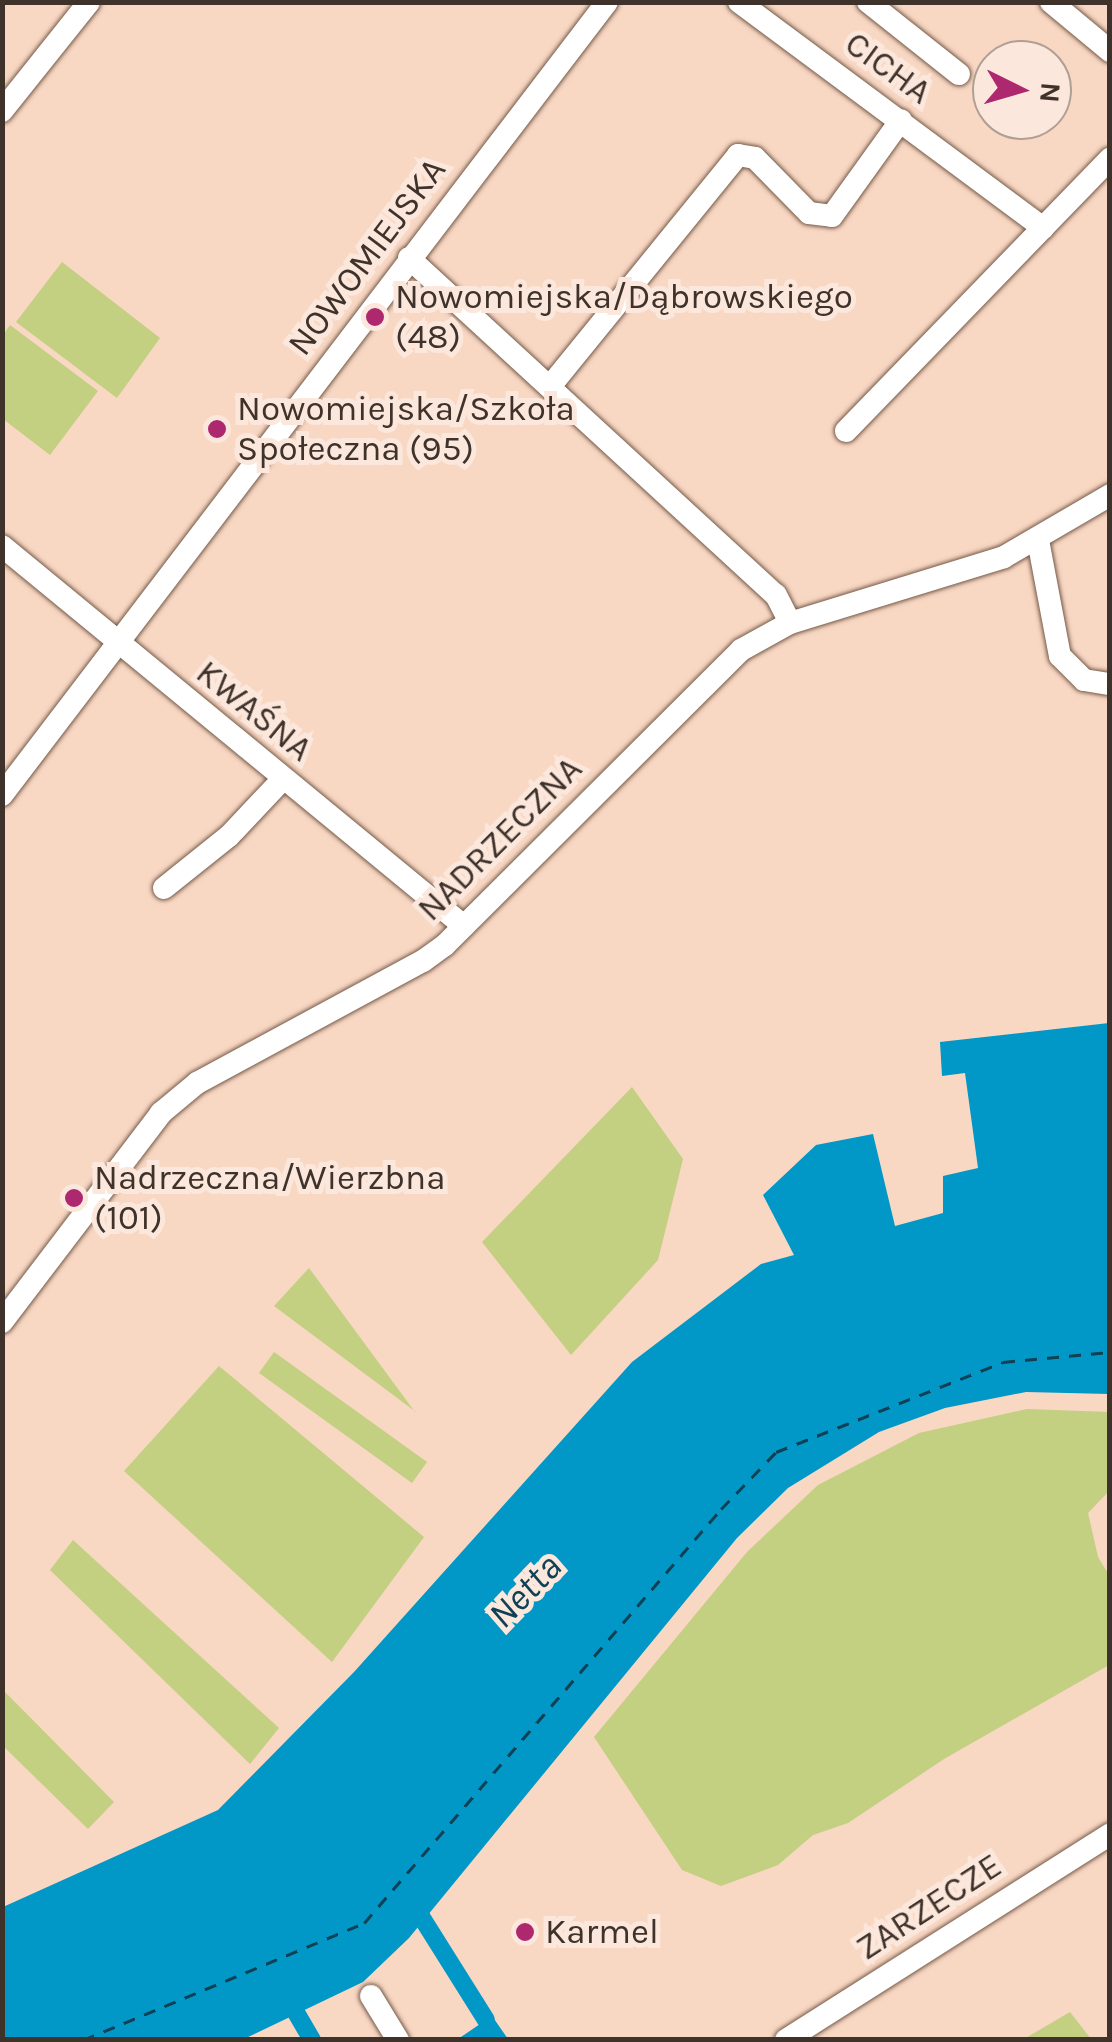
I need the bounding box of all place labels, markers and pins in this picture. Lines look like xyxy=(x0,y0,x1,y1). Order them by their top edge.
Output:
place label: Nowomiejska/Dąbrowskiego (48) xyxy=(395,276,853,358)
marker: Nowomiejska/Dąbrowskiego (48) xyxy=(364,306,386,328)
place label: Nowomiejska/Szkoła Społeczna (95) xyxy=(237,388,575,470)
marker: Nowomiejska/Szkoła Społeczna (95) xyxy=(206,418,228,440)
place label: Nadrzeczna/Wierzbna (101) xyxy=(94,1157,445,1239)
marker: Nadrzeczna/Wierzbna (101) xyxy=(63,1187,85,1209)
place label: Karmel xyxy=(545,1911,659,1953)
marker: Karmel xyxy=(514,1921,536,1943)

